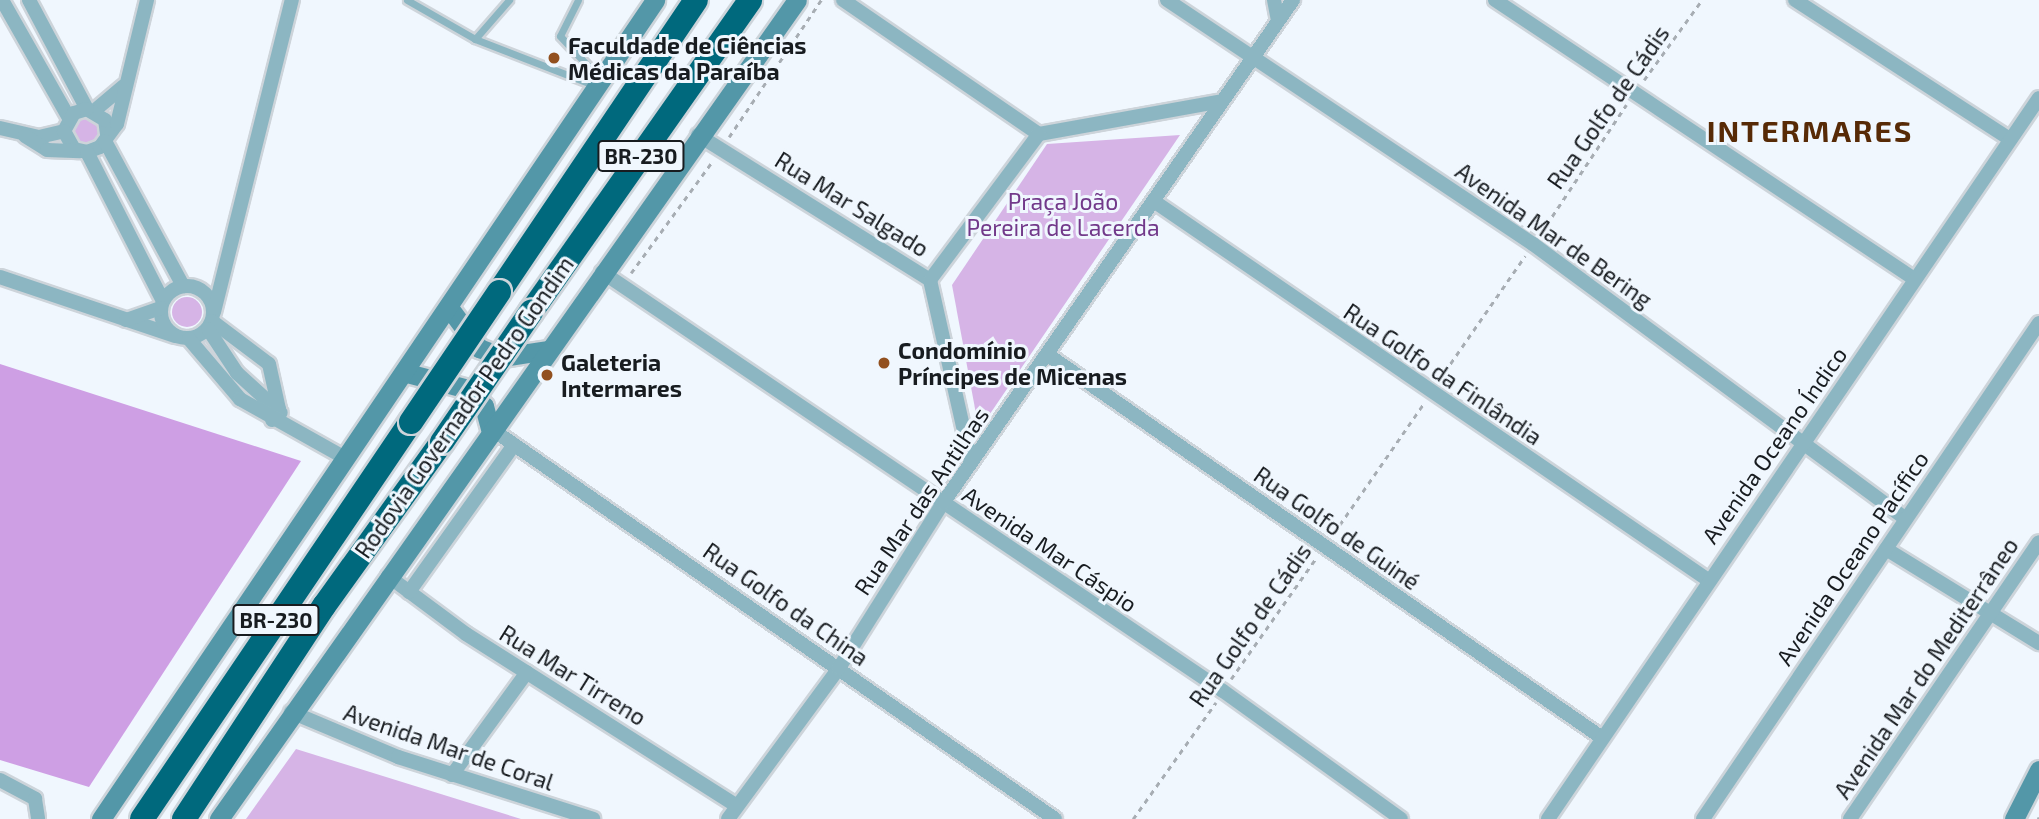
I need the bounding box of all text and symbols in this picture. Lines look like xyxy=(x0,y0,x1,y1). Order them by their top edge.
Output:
street label: Rua Golfo de Cádis xyxy=(1541,20,1675,194)
place label: Faculdade de Ciências Médicas da Paraíba xyxy=(568,31,807,85)
marker: Faculdade de Ciências Médicas da Paraíba xyxy=(546,50,562,66)
district label: INTERMARES xyxy=(1708,112,1912,148)
road number: BR-230 xyxy=(597,138,685,174)
street label: Rua Mar Salgado xyxy=(770,146,934,262)
street label: Avenida Mar de Bering xyxy=(1450,157,1658,313)
park label: Praça João Pereira de Lacerda xyxy=(966,187,1160,241)
street label: Rodovia Governador Pedro Gondim xyxy=(349,251,579,563)
street label: Rua Golfo da Finlândia xyxy=(1339,297,1547,451)
place label: Condomínio Príncipes de Micenas xyxy=(898,336,1127,390)
street label: Avenida Oceano Índico xyxy=(1696,341,1852,549)
place label: Galeteria Intermares xyxy=(561,348,682,402)
marker: Condomínio Príncipes de Micenas xyxy=(876,355,892,371)
marker: Galeteria Intermares xyxy=(539,367,555,383)
street label: Rua Mar das Antilhas xyxy=(848,401,994,601)
street label: Avenida Oceano Pacífico xyxy=(1770,446,1934,670)
street label: Rua Golfo de Guiné xyxy=(1249,461,1425,595)
street label: Avenida Mar Cáspio xyxy=(957,480,1143,618)
street label: Avenida Mar do Mediterrâneo xyxy=(1828,532,2024,804)
street label: Rua Golfo da China xyxy=(698,537,874,671)
street label: Rua Golfo de Cádis xyxy=(1183,538,1317,712)
road number: BR-230 xyxy=(232,602,320,638)
street label: Rua Mar Tirreno xyxy=(494,619,652,731)
street label: Avenida Mar de Coral xyxy=(340,698,558,796)

